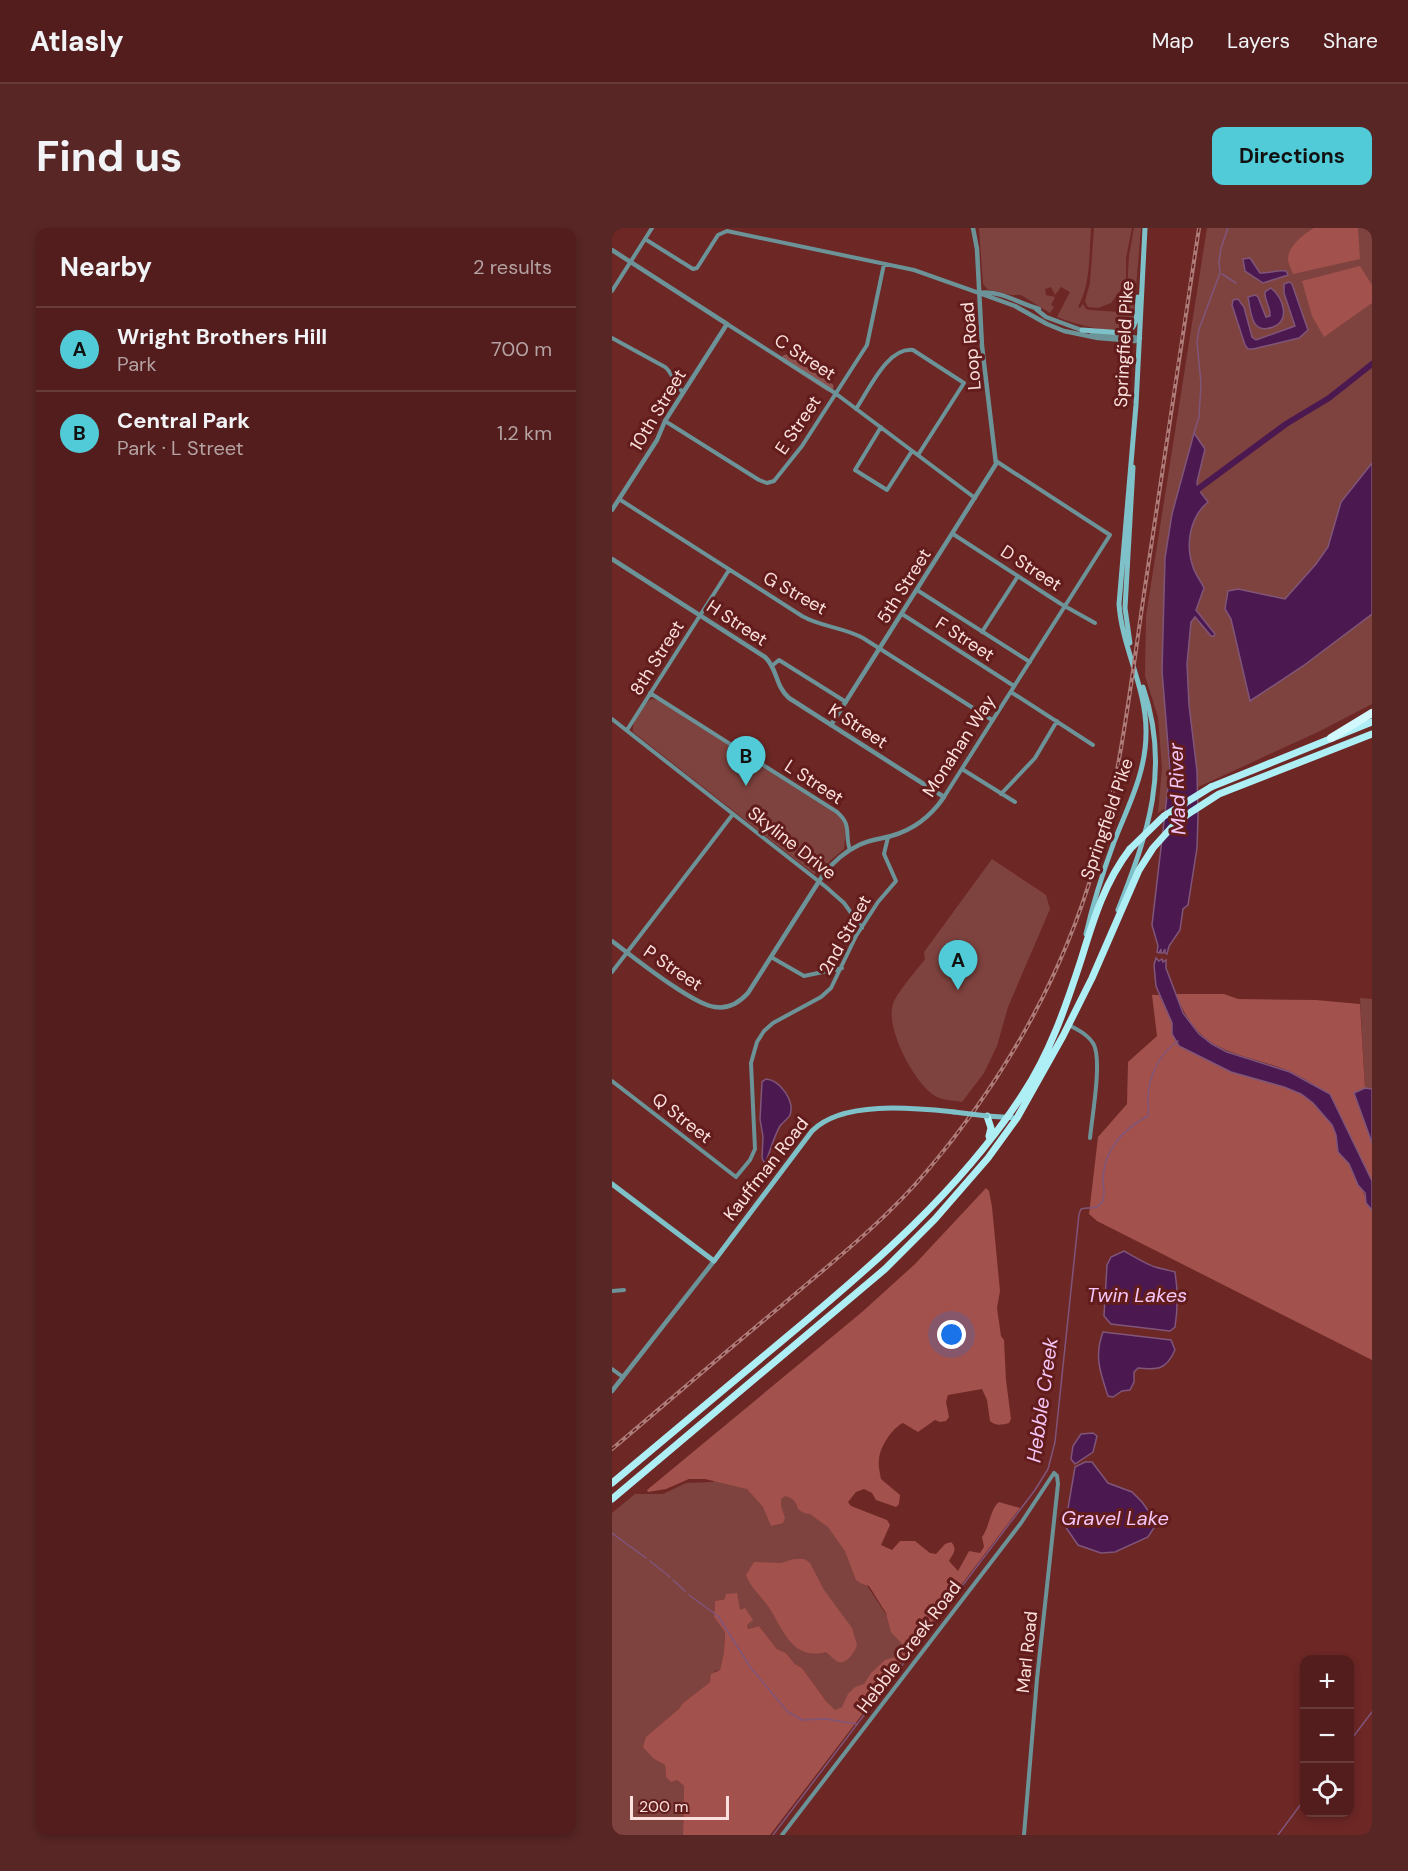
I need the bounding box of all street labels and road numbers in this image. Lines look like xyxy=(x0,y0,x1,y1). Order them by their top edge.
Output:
street label: Springfield Pike xyxy=(1109,280,1139,408)
street label: Loop Road xyxy=(955,301,987,391)
street label: C Street xyxy=(770,328,840,386)
street label: 10th Street xyxy=(624,365,692,455)
street label: E Street xyxy=(770,391,826,459)
street label: D Street xyxy=(996,539,1066,597)
street label: 5th Street xyxy=(872,544,936,628)
street label: G Street xyxy=(759,566,831,620)
street label: H Street xyxy=(702,594,772,652)
street label: F Street xyxy=(931,611,999,667)
street label: 8th Street xyxy=(625,616,689,700)
street label: Monahan Way xyxy=(917,690,1001,802)
street label: K Street xyxy=(824,698,892,754)
street label: L Street xyxy=(780,754,848,810)
street label: Springfield Pike xyxy=(1075,755,1139,883)
street label: Skyline Drive xyxy=(743,801,841,885)
street label: 2nd Street xyxy=(813,891,877,979)
street label: P Street xyxy=(639,940,707,996)
street label: Q Street xyxy=(647,1087,717,1149)
street label: Kauffman Road xyxy=(718,1112,814,1226)
street label: Hebble Creek Road xyxy=(851,1576,967,1718)
street label: Marl Road xyxy=(1011,1610,1043,1694)

